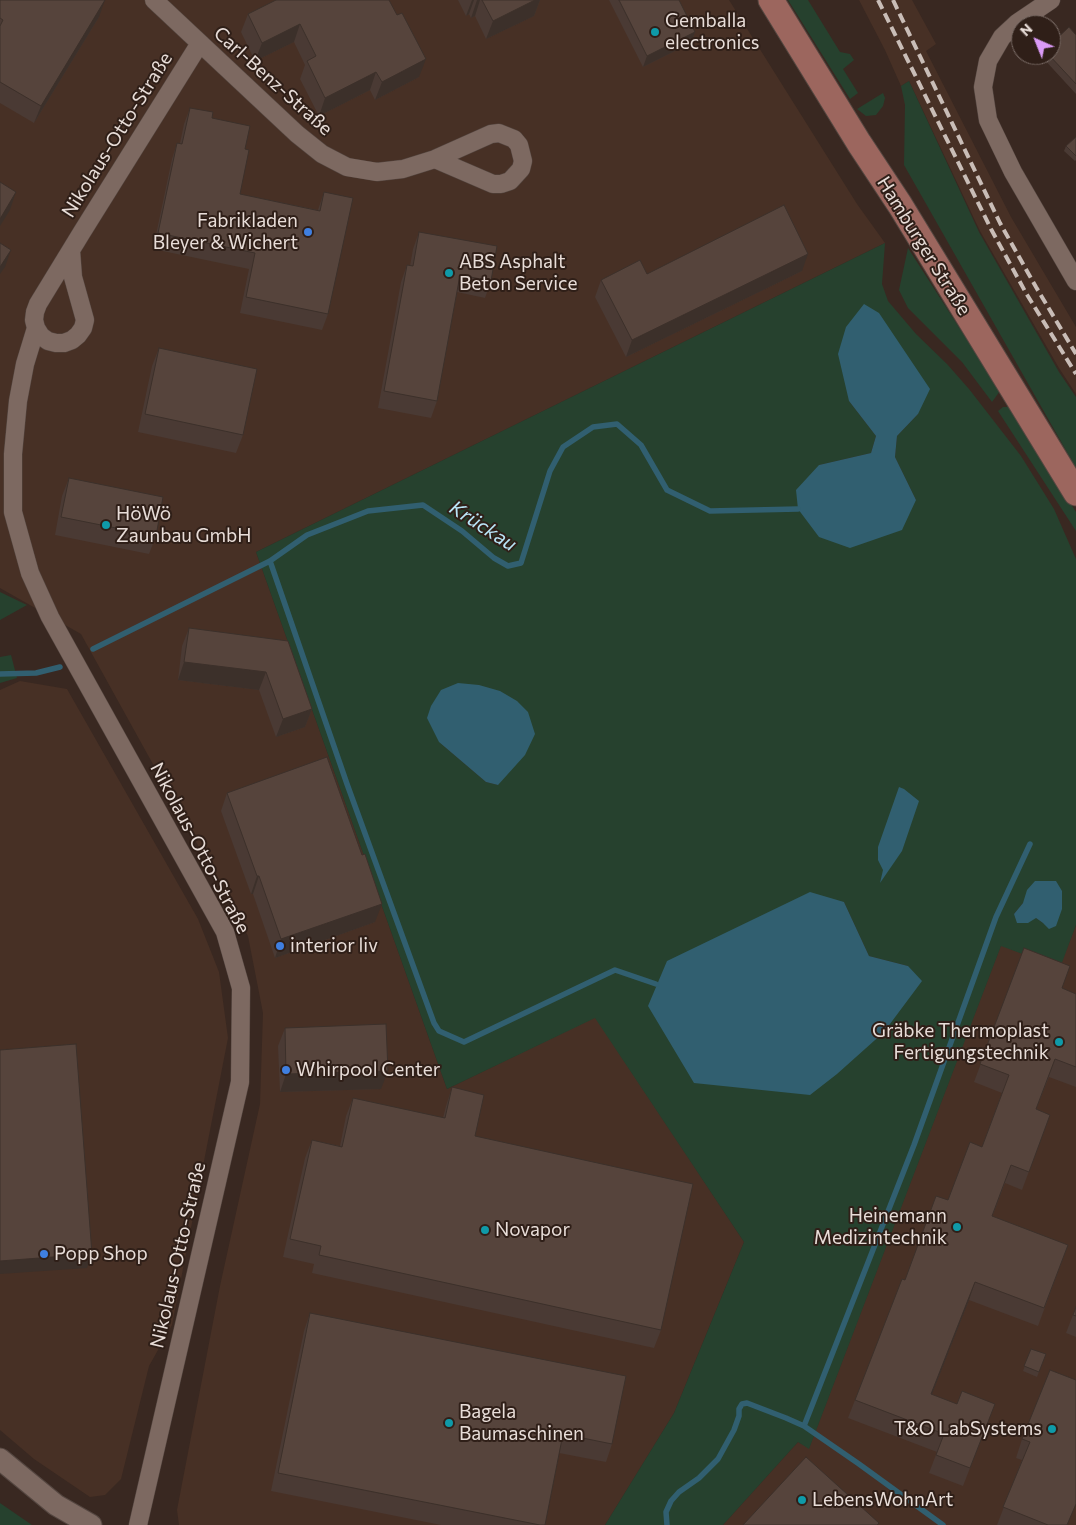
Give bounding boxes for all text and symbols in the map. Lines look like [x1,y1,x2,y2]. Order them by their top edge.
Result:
place label: Gemballa electronics [665,10,759,54]
north arrow [1011,15,1061,65]
text: N [1016,20,1036,39]
street label: Carl-Benz-Straße [209,22,337,140]
marker: Gemballa electronics [649,26,661,38]
street label: Nikolaus-Otto-Straße [57,48,177,222]
street label: Hamburger Straße [872,172,976,320]
place label: Fabrikladen Bleyer & Wichert [153,210,298,254]
marker: Fabrikladen Bleyer & Wichert [302,226,314,238]
place label: ABS Asphalt Beton Service [459,251,577,295]
marker: ABS Asphalt Beton Service [443,267,455,279]
water label: Krückau [445,496,521,556]
place label: HöWö Zaunbau GmbH [116,503,252,547]
marker: HöWö Zaunbau GmbH [100,519,112,531]
street label: Nikolaus-Otto-Straße [145,759,255,937]
place label: interior liv [290,935,378,957]
marker: interior liv [274,940,286,952]
place label: Gräbke Thermoplast Fertigungstechnik [872,1020,1049,1064]
marker: Gräbke Thermoplast Fertigungstechnik [1053,1036,1065,1048]
place label: Whirpool Center [296,1059,440,1081]
marker: Whirpool Center [280,1064,292,1076]
street label: Nikolaus-Otto-Straße [145,1160,211,1350]
place label: Heinemann Medizintechnik [814,1205,947,1249]
place label: Novapor [495,1219,570,1241]
marker: Heinemann Medizintechnik [951,1221,963,1233]
marker: Novapor [479,1224,491,1236]
place label: Popp Shop [54,1243,148,1265]
marker: Popp Shop [38,1248,50,1260]
place label: Bagela Baumaschinen [459,1401,584,1445]
marker: Bagela Baumaschinen [443,1417,455,1429]
place label: T&O LabSystems [894,1418,1042,1440]
marker: T&O LabSystems [1046,1423,1058,1435]
place label: LebensWohnArt [812,1489,953,1511]
marker: LebensWohnArt [796,1494,808,1506]

